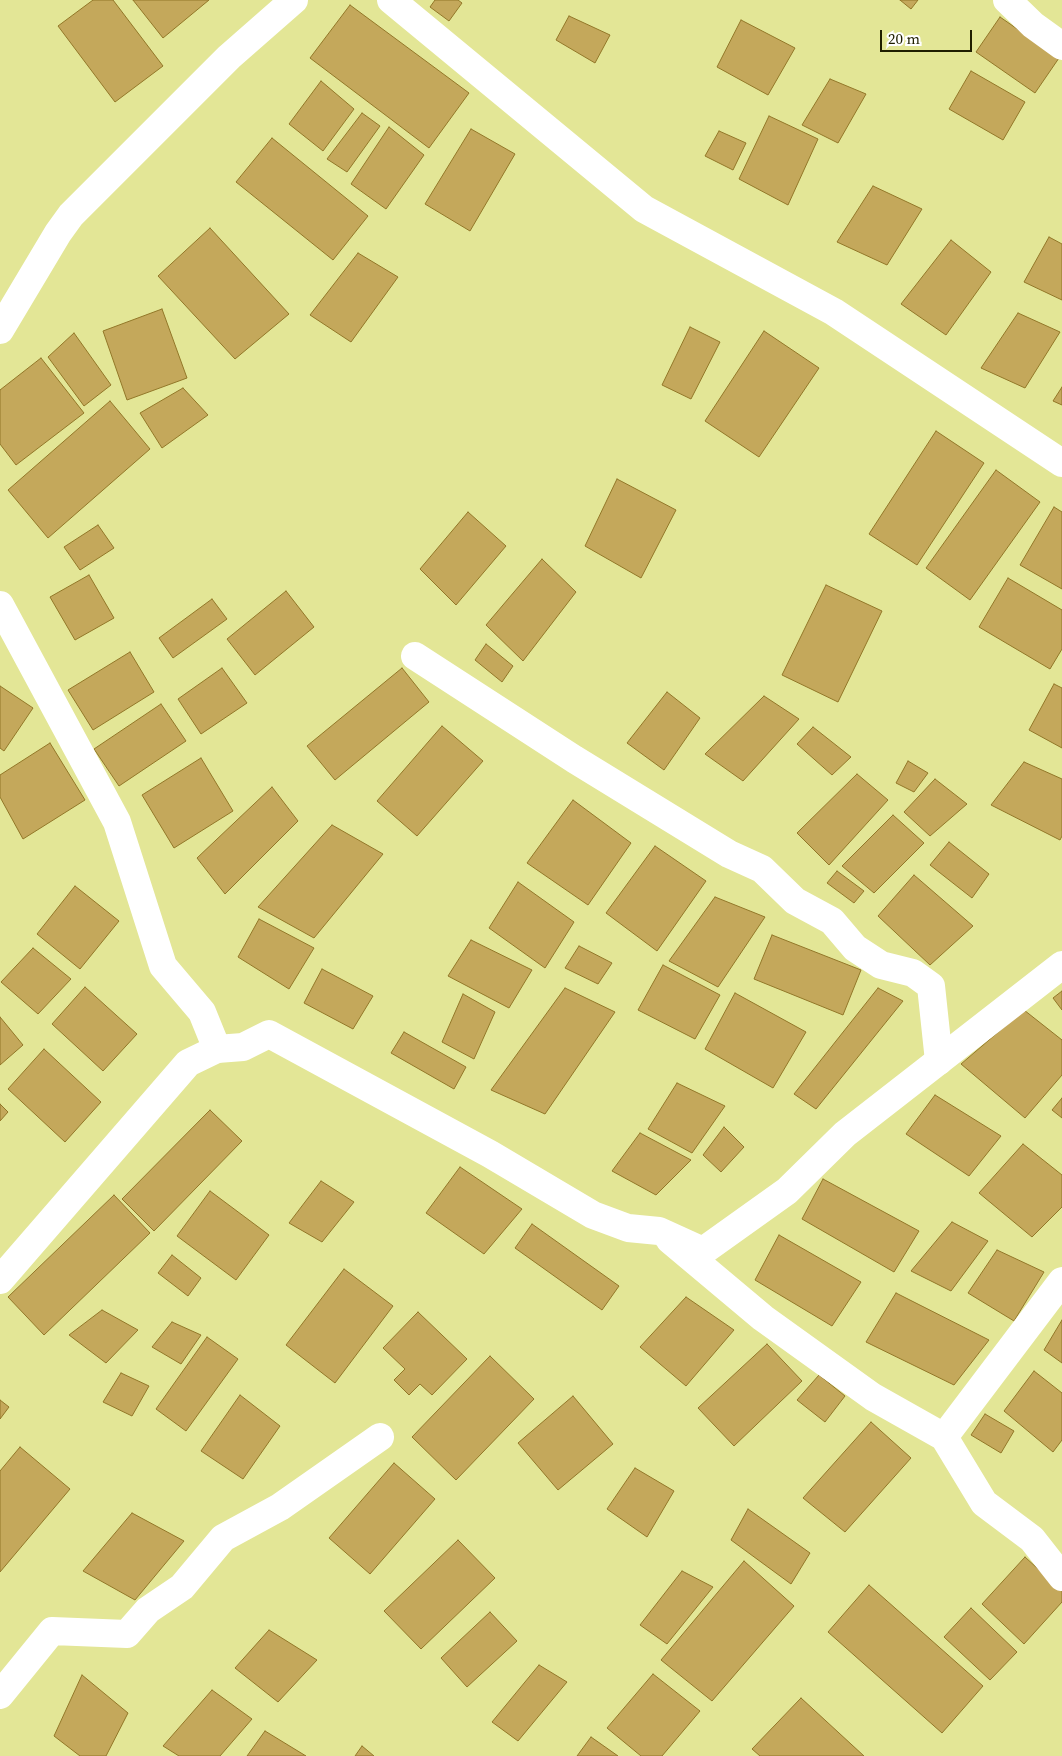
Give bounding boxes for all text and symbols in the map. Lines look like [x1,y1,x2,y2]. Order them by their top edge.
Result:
scale bar [882,20,974,52]
text: 20 m [888,28,920,49]

